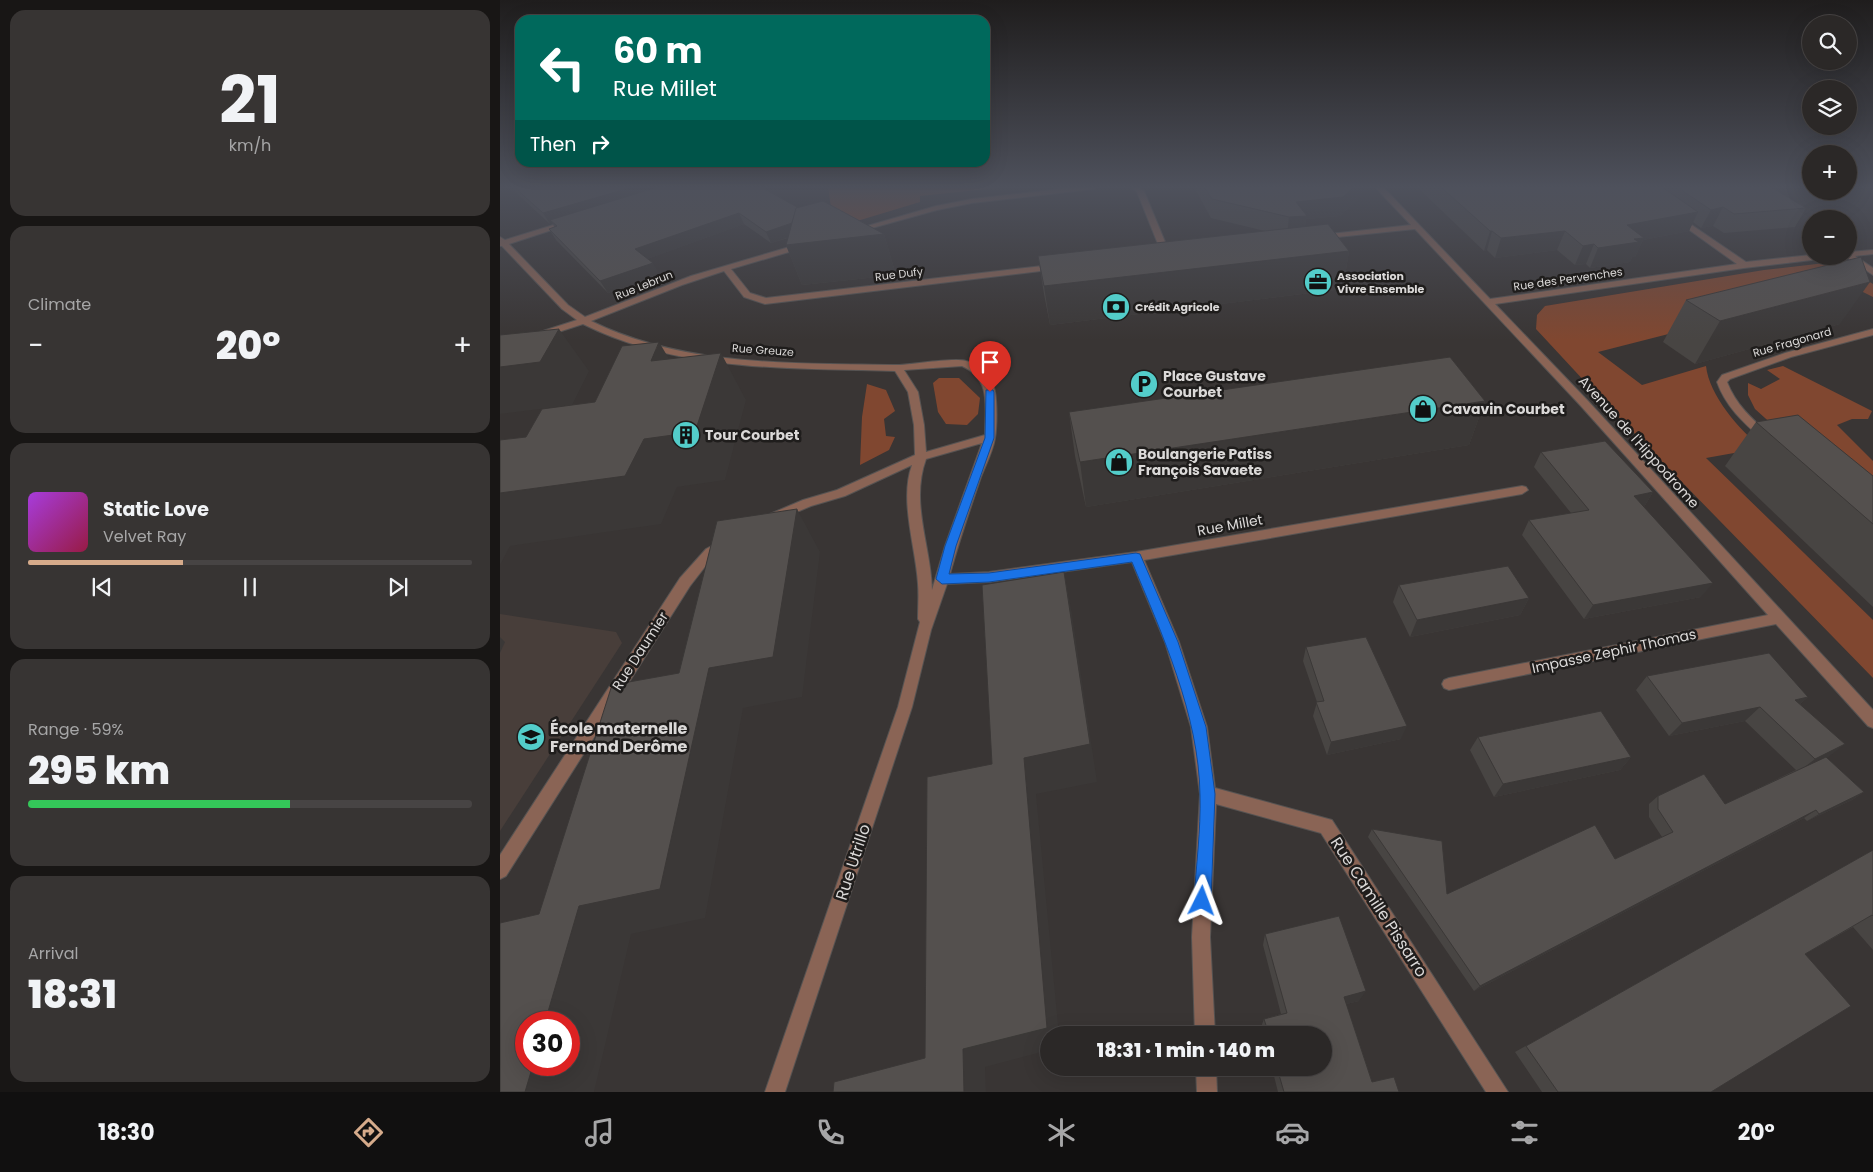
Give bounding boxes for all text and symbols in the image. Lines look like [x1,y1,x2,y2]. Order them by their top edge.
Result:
map controls [1802,15,1857,265]
button: search [1802,15,1857,70]
text: 60 m [613,26,703,75]
icon: left [530,35,595,100]
text: 21 [219,55,281,146]
text: Rue Millet [613,73,717,104]
button: layers [1802,80,1857,135]
icon: right [586,130,614,158]
text: Then [530,131,576,158]
text: km/h [229,134,271,157]
button: + [1802,145,1857,200]
button: − [1802,210,1857,265]
street label: Rue Dufy [874,263,925,285]
street label: Rue des Pervenches [1512,263,1624,295]
street label: Rue Lebrun [613,266,675,304]
office icon: Association Vivre Ensemble [1303,267,1333,297]
place label: Association Vivre Ensemble [1337,268,1425,297]
bank icon: Crédit Agricole [1101,292,1131,322]
text: Climate [28,293,91,316]
place label: Crédit Agricole [1135,299,1220,315]
text: 20° [216,319,281,372]
street label: Rue Fragonard [1751,323,1833,361]
text: − [28,326,43,365]
text: + [453,326,472,365]
street label: Rue Greuze [732,340,795,360]
pin [969,341,1011,392]
icon: arrive [976,348,1004,376]
place label: Place Gustave Courbet [1163,366,1266,402]
parking icon: Place Gustave Courbet [1129,369,1159,399]
street label: Avenue de l'Hippodrome [1574,372,1704,513]
shop icon: Cavavin Courbet [1408,394,1438,424]
place label: Cavavin Courbet [1442,399,1565,419]
building icon: Tour Courbet [671,420,701,450]
place label: Tour Courbet [705,425,800,445]
place label: Boulangerie Patiss François Savaete [1138,444,1272,480]
shop icon: Boulangerie Patiss François Savaete [1104,447,1134,477]
text: Static Love [103,496,209,523]
street label: Rue Millet [1196,509,1264,541]
text: Velvet Ray [103,525,186,548]
icon: previous [88,573,116,601]
icon: pause [236,573,264,601]
icon: next [384,573,412,601]
street label: Rue Daumier [607,608,673,694]
street label: Impasse Zephir Thomas [1530,624,1698,678]
place label: École maternelle Fernand Derôme [550,717,688,758]
text: Range · 59% [28,718,124,741]
school or university icon: École maternelle Fernand Derôme [516,722,546,752]
text: 295 km [28,744,170,797]
street label: Rue Utrillo [830,821,876,903]
street label: Rue Camille Pissarro [1325,833,1433,981]
position arrow [1175,874,1227,926]
text: Arrival [28,942,78,965]
text: 18:31 [28,968,117,1021]
speed limit sign: 30 [515,1011,580,1076]
text: 18:31 · 1 min · 140 m [1097,1037,1275,1064]
icon: directions [351,1115,386,1150]
icon: music [582,1115,617,1150]
icon: phone [813,1115,848,1150]
icon: climate [1044,1115,1079,1150]
icon: car [1275,1115,1310,1150]
icon: filters [1507,1115,1542,1150]
text: 18:30 [98,1117,155,1148]
text: 20° [1738,1117,1775,1148]

